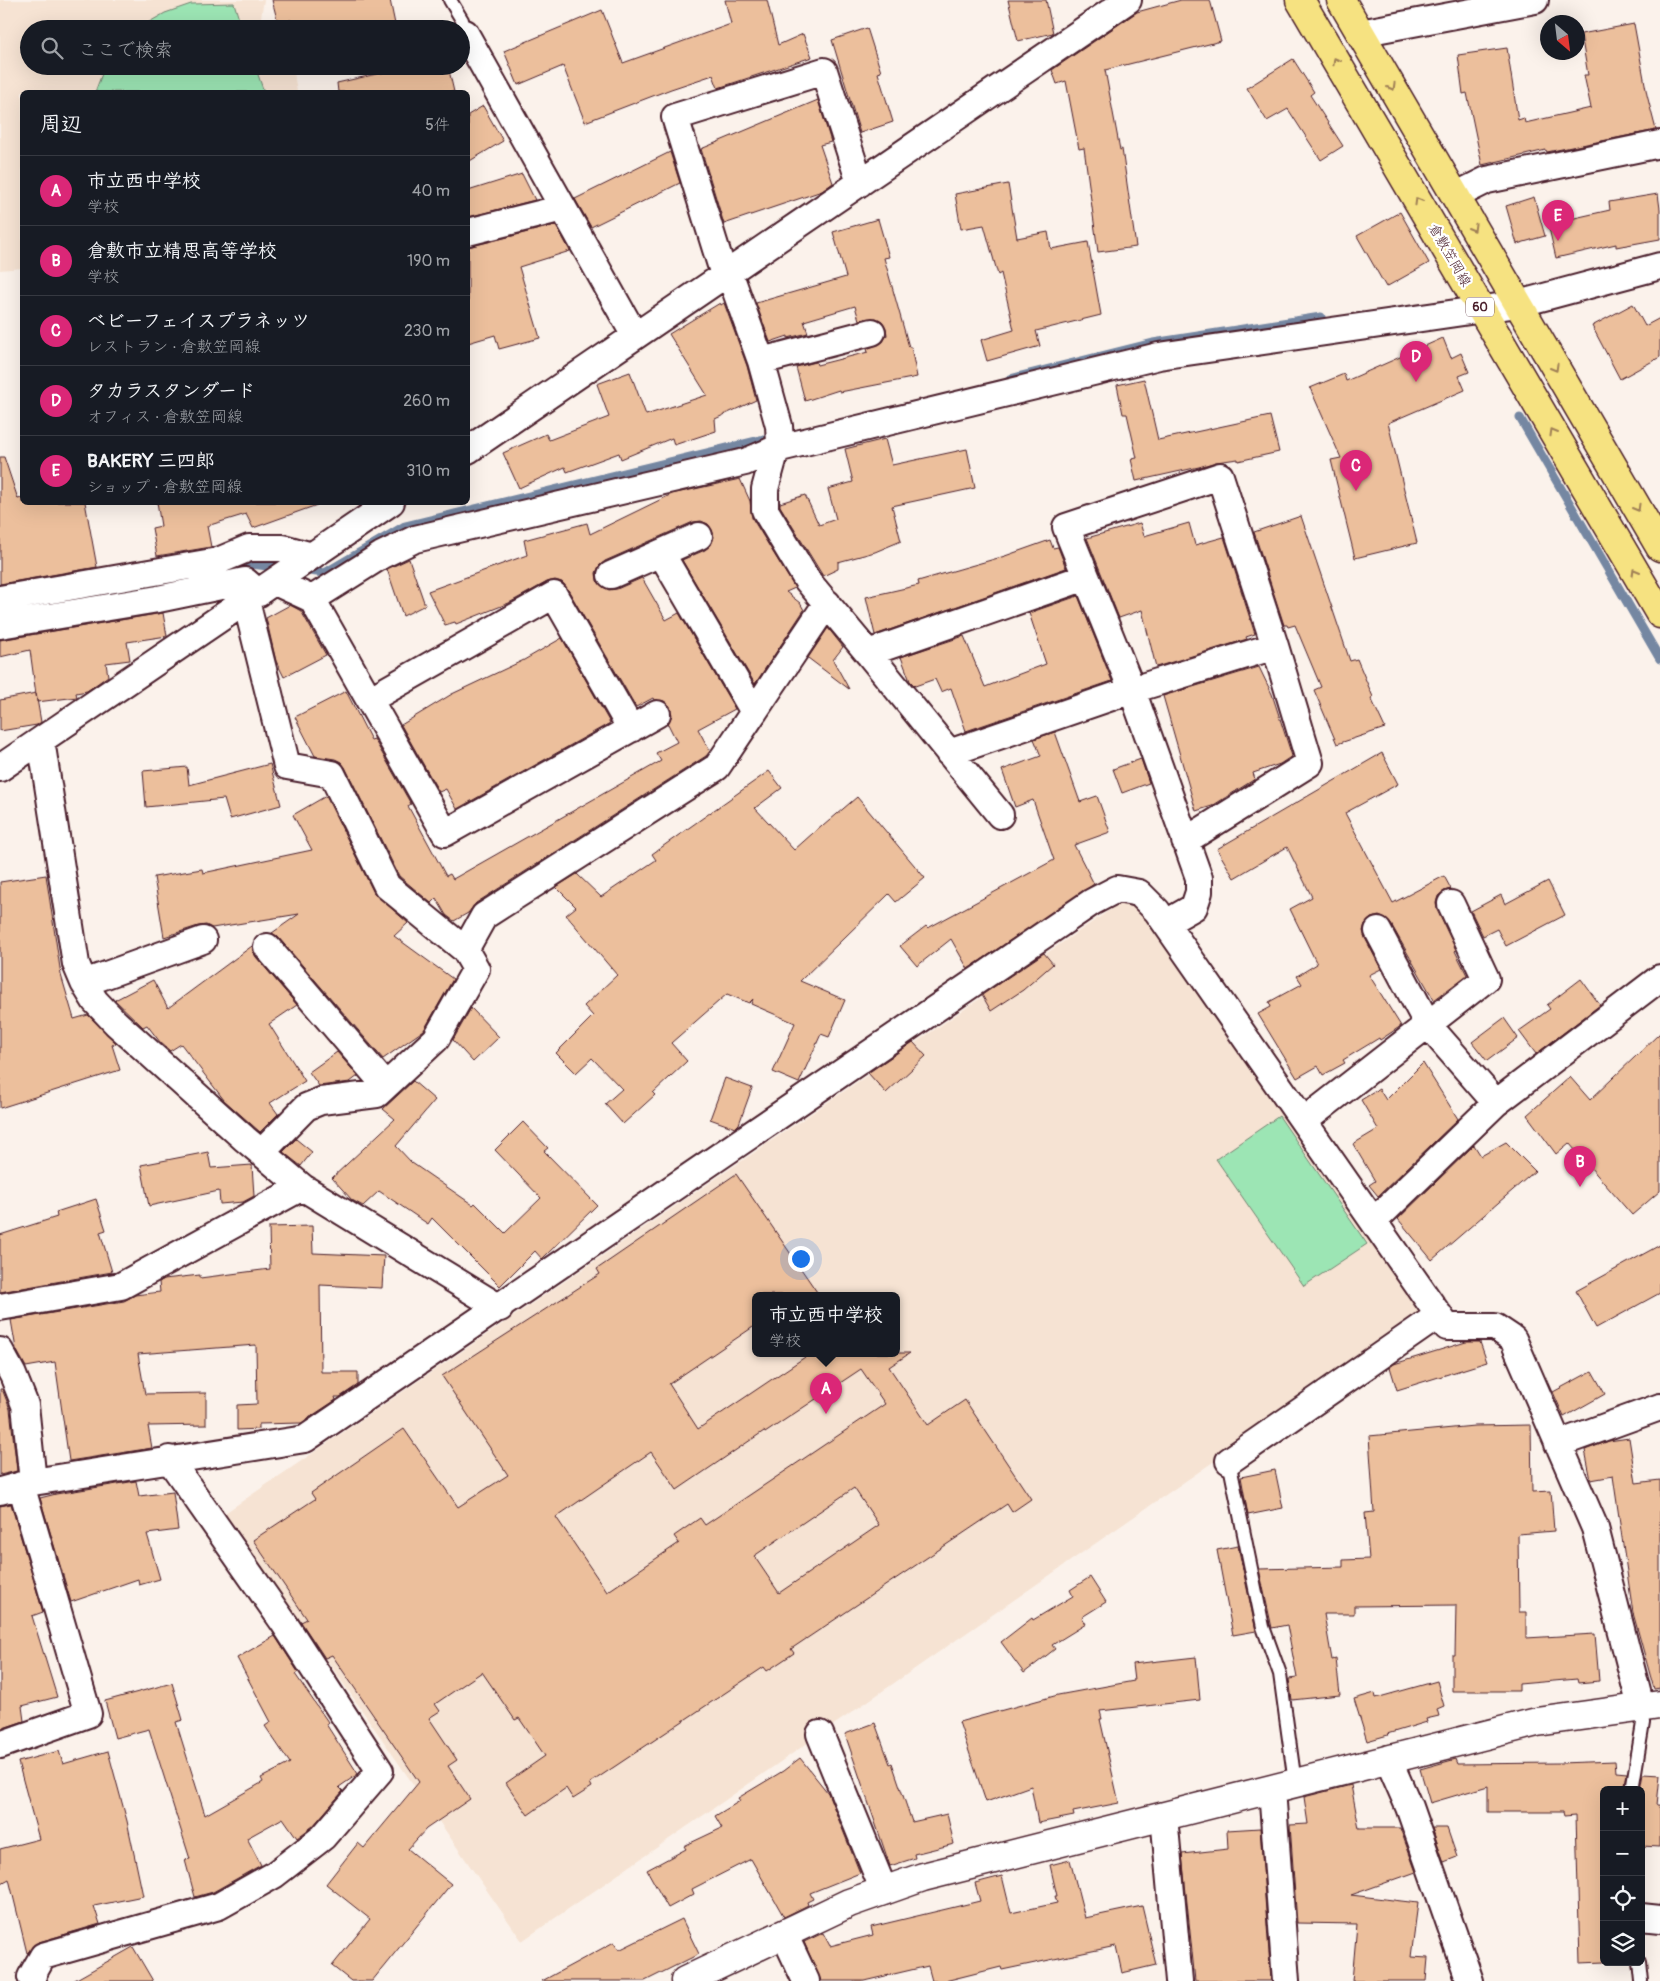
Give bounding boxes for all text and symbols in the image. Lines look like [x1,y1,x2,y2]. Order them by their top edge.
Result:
north arrow [1540,15,1585,60]
search box [20,20,470,75]
icon: search [38,34,66,62]
text: ここで検索 [78,38,173,62]
one-way arrow [1332,58,1342,67]
one-way arrow [1385,82,1395,91]
text: 周辺 [40,111,82,138]
text: 5件 [425,115,450,135]
text: 市立西中学校 [87,169,201,193]
text: A [51,181,61,201]
text: 40 m [412,181,450,201]
text: 学校 [87,197,119,217]
one-way arrow [1414,198,1424,207]
pin: E [1542,200,1574,241]
street label: 倉敷笠岡線 [1425,220,1475,290]
one-way arrow [1467,222,1477,231]
text: 倉敷市立精思高等学校 [87,239,277,263]
text: B [51,251,61,271]
text: 190 m [407,251,450,271]
text: 学校 [87,267,119,287]
road number: 60 [1466,298,1494,316]
text: ベビーフェイスプラネッツ [87,309,310,333]
text: C [51,321,61,341]
text: 230 m [404,321,450,341]
text: レストラン · 倉敷笠岡線 [87,337,260,357]
pin: D [1400,341,1432,382]
one-way arrow [1549,363,1559,372]
text: タカラスタンダード [87,379,256,403]
text: D [51,391,61,411]
text: 260 m [403,391,450,411]
text: オフィス · 倉敷笠岡線 [87,407,243,427]
one-way arrow [1550,428,1560,437]
text: BAKERY 三四郎 [87,449,215,473]
pin: C [1340,450,1372,491]
text: E [52,461,60,481]
text: 310 m [406,461,450,481]
text: ショップ · 倉敷笠岡線 [87,477,242,497]
one-way arrow [1631,503,1641,512]
one-way arrow [1632,569,1642,578]
pin: B [1564,1146,1596,1187]
your location [788,1246,814,1272]
popup [752,1292,900,1357]
text: 市立西中学校 [769,1303,883,1327]
text: 学校 [769,1331,801,1351]
pin: A [810,1373,842,1414]
map controls [1600,1786,1645,1966]
button: + [1600,1786,1645,1831]
button: − [1600,1831,1645,1876]
button: locate [1600,1876,1645,1921]
button: layers [1600,1921,1645,1966]

